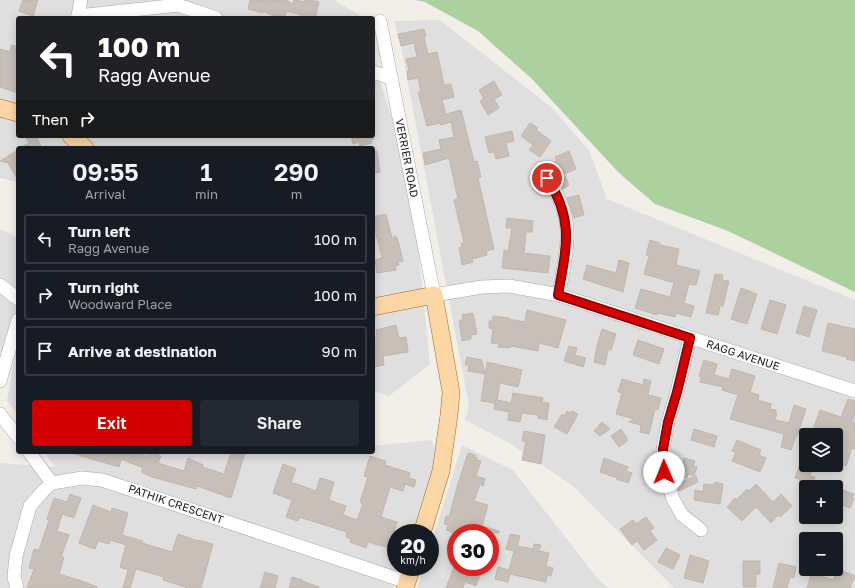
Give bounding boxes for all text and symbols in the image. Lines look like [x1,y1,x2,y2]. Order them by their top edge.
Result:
text: 100 m [98,30,180,63]
icon: left [32,32,84,84]
text: Ragg Avenue [98,64,210,86]
icon: right [76,108,98,130]
text: Then [32,110,68,128]
street label: VERRIER ROAD [393,117,422,199]
text: 09:55 [72,157,139,186]
text: 1 [200,157,212,186]
text: 290 [274,157,319,186]
pin [530,161,564,195]
icon: arrive [536,167,558,189]
text: Arrival [85,186,126,202]
text: min [195,186,218,202]
text: m [291,186,302,202]
text: Turn left [68,222,130,240]
icon: left [34,228,56,250]
text: 100 m [314,230,357,248]
text: Ragg Avenue [68,240,149,256]
text: Turn right [68,278,139,296]
icon: right [34,284,56,306]
text: 100 m [314,286,357,304]
text: Woodward Place [68,296,172,312]
street label: RAGG AVENUE [705,337,782,373]
icon: arrive [34,340,56,362]
text: Arrive at destination [68,342,217,360]
text: 90 m [322,342,357,360]
button: Exit [32,400,192,446]
button: Share [200,400,359,446]
map controls [799,428,843,576]
button: layers [799,428,843,472]
position arrow [643,451,685,493]
button: + [799,480,843,524]
street label: PATHIK CRESCENT [127,481,226,526]
speed limit sign: 30 [447,524,499,576]
button: − [799,532,843,576]
text: 20 [400,533,426,557]
text: km/h [400,554,426,566]

